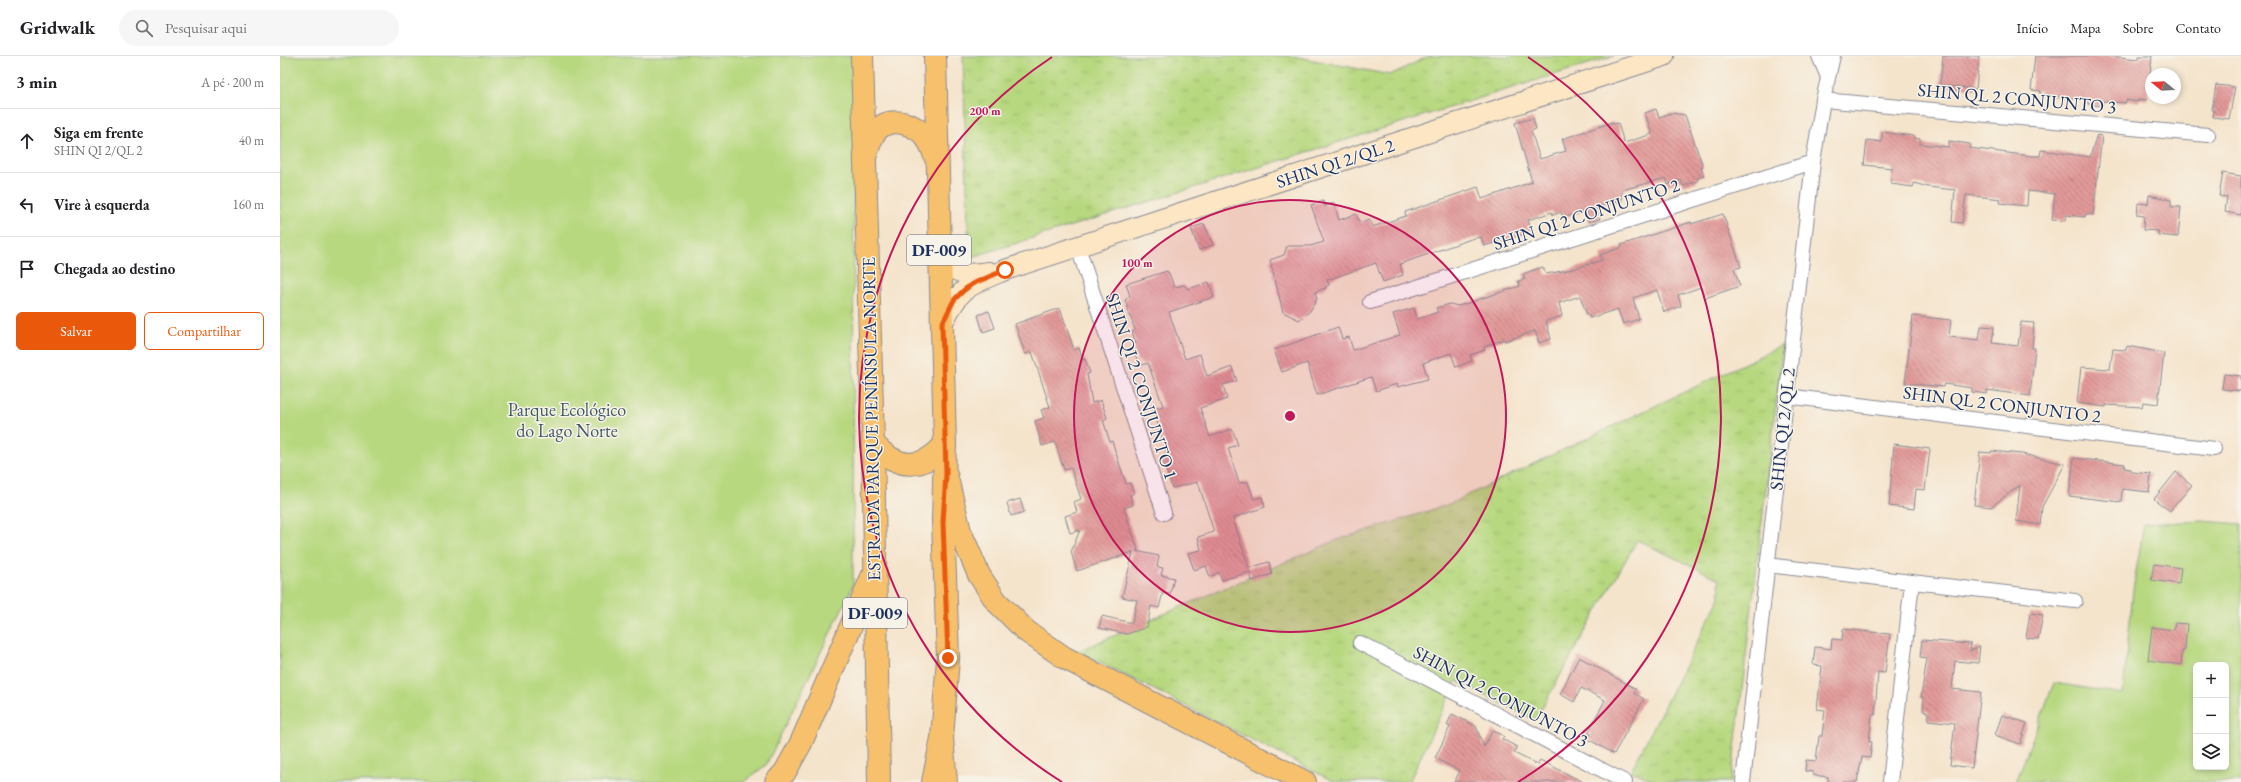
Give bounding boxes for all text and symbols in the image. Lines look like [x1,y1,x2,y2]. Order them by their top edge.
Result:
search box [119,10,399,46]
text: Gridwalk [20,15,95,40]
icon: search [133,17,155,39]
text: Pesquisar aqui [165,18,247,37]
text: Início [2016,19,2048,37]
text: Mapa [2070,19,2101,37]
text: Sobre [2123,19,2153,37]
text: Contato [2175,19,2221,37]
north arrow [2145,68,2181,104]
text: 3 min [16,71,57,93]
text: A pé · 200 m [201,74,264,91]
street label: SHIN QL 2 CONJUNTO 3 [1917,78,2117,118]
text: 200 m [969,103,1001,119]
text: Siga em frente [54,123,143,142]
icon: ahead [16,130,38,152]
text: 40 m [239,132,264,149]
street label: SHIN QI 2/QL 2 [1273,133,1397,193]
text: SHIN QI 2/QL 2 [54,142,143,159]
street label: SHIN QI 2 CONJUNTO 2 [1490,173,1682,255]
icon: left [16,194,38,216]
text: Vire à esquerda [54,195,150,214]
text: 160 m [233,196,264,213]
road number: DF-009 [907,235,971,265]
text: 100 m [1121,255,1153,271]
street label: ESTRADA PARQUE PENÍNSULA NORTE [857,257,885,581]
icon: arrive [16,258,38,280]
text: Chegada ao destino [54,259,175,278]
route start [996,261,1014,279]
street label: SHIN QI 2 CONJUNTO 1 [1101,290,1183,482]
button: Salvar [16,312,136,350]
button: Compartilhar [144,312,264,350]
street label: SHIN QI 2/QL 2 [1764,366,1800,491]
street label: SHIN QL 2 CONJUNTO 2 [1902,380,2103,428]
park label: Parque Ecológico do Lago Norte [508,398,626,442]
centre of rings [1283,409,1297,423]
road number: DF-009 [843,598,907,628]
street label: SHIN QI 2 CONJUNTO 3 [1410,640,1592,752]
route end [939,649,957,667]
map controls [2193,662,2229,770]
button: + [2193,662,2229,698]
button: − [2193,698,2229,734]
button: layers [2193,734,2229,770]

